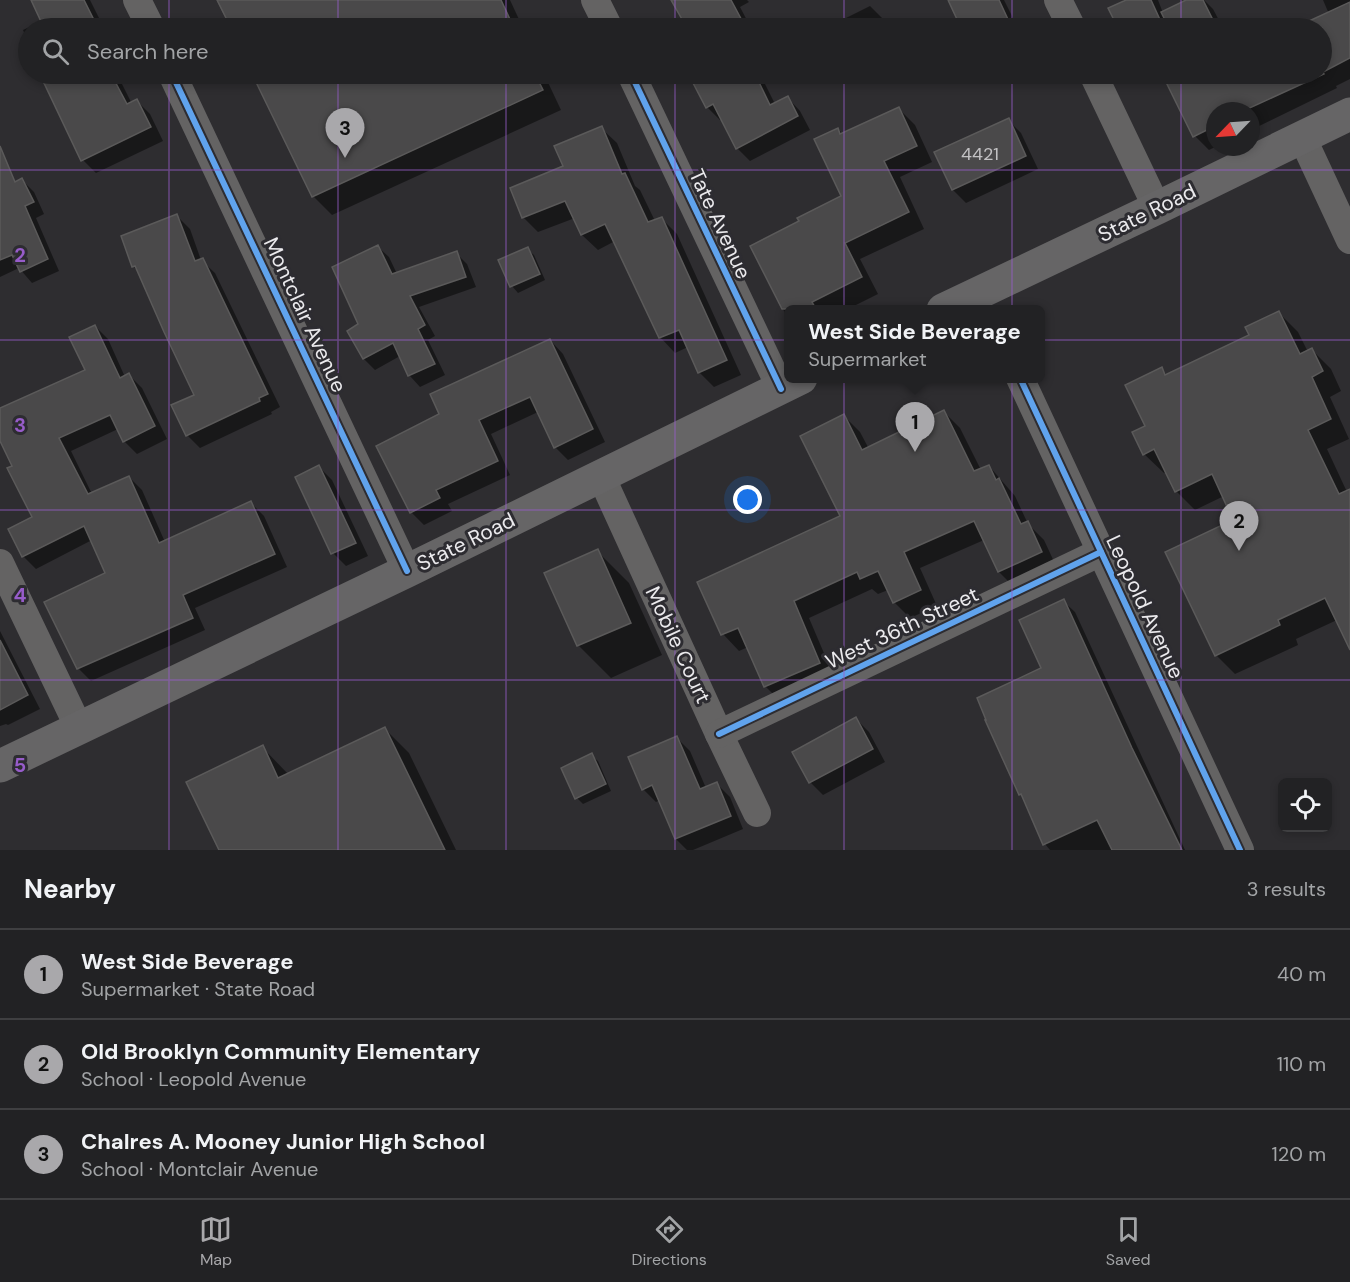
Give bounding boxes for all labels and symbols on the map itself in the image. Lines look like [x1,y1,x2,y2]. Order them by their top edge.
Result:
north arrow [1206,102,1260,156]
pin: 3 [326,108,364,158]
house number: 4421 [961,142,999,166]
street label: Tate Avenue [682,165,758,284]
street label: State Road [1093,177,1201,249]
street label: Montclair Avenue [257,233,353,397]
text: 2 [14,242,26,268]
pin: 1 [896,402,934,452]
text: 3 [14,412,26,438]
your location [733,485,762,514]
pin: 2 [1220,502,1258,551]
street label: State Road [412,506,520,578]
street label: Leopold Avenue [1099,531,1191,683]
street label: West 36th Street [821,580,983,676]
text: 4 [14,582,27,608]
street label: Mobile Court [639,582,717,708]
text: 5 [14,752,26,778]

